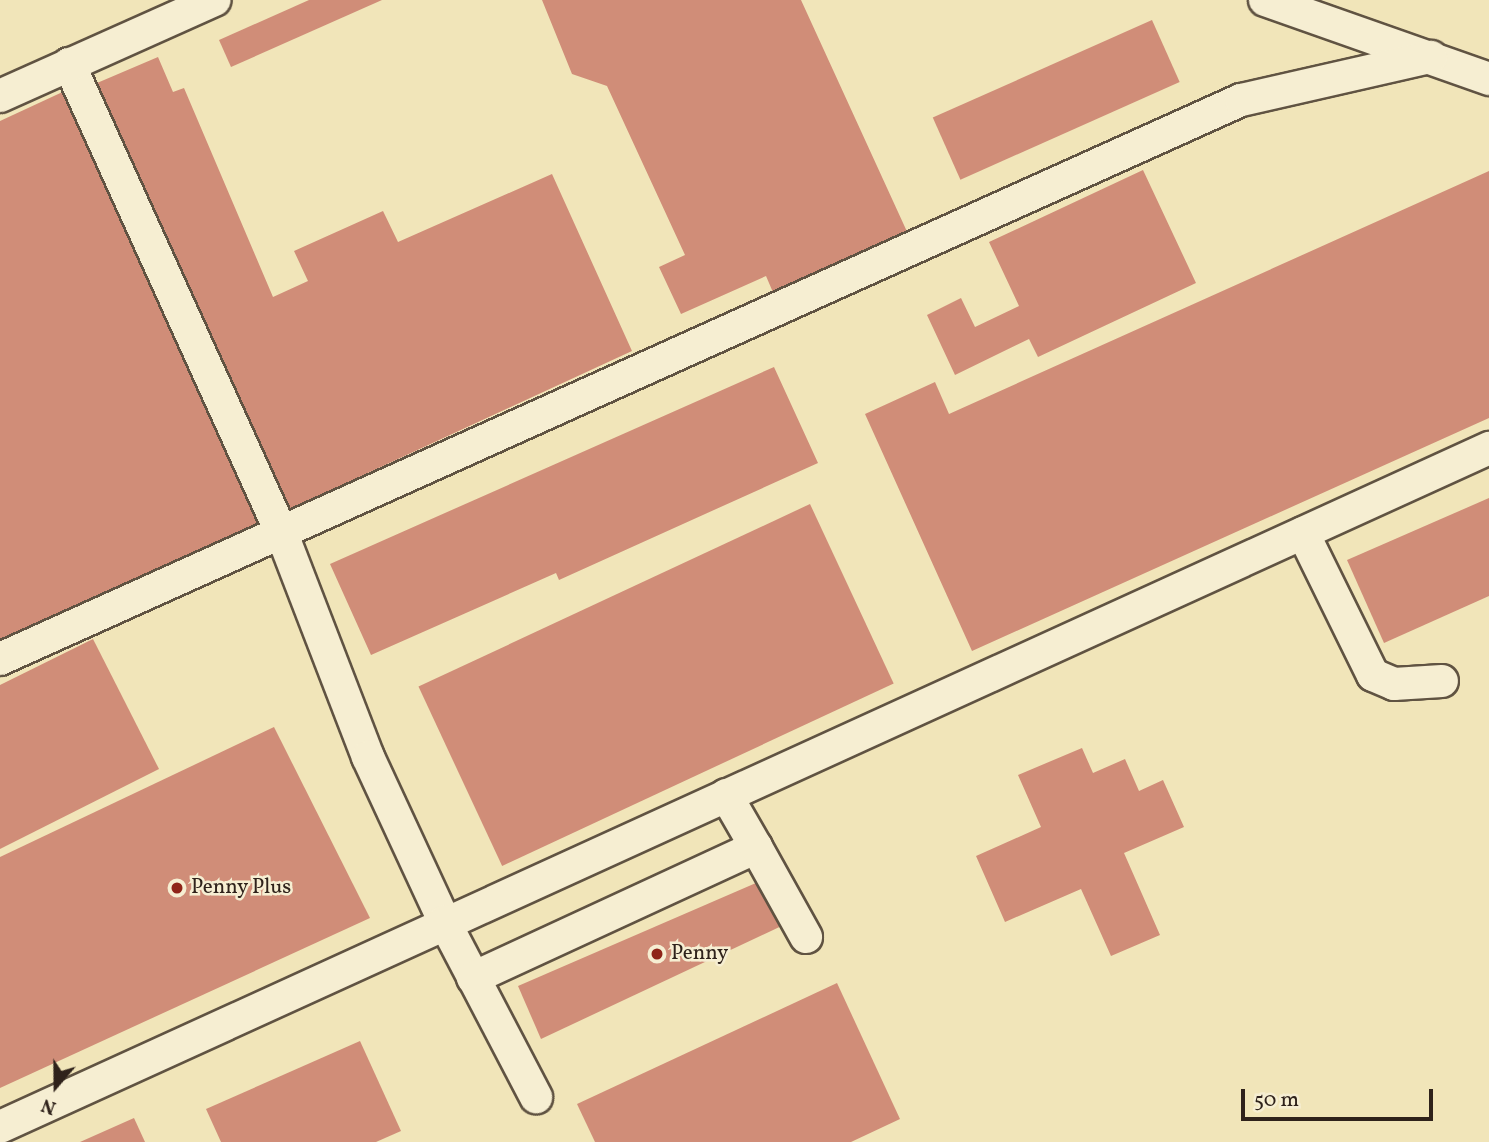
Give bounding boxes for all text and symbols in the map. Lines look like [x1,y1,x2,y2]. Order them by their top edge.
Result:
place label: Penny Plus [191,875,292,901]
marker: Penny Plus [169,880,185,896]
place label: Penny [671,941,728,967]
marker: Penny [649,946,665,962]
north arrow [21,1051,91,1121]
scale bar [1244,1076,1436,1120]
text: 50 m [1254,1086,1299,1115]
text: N [38,1091,60,1120]

